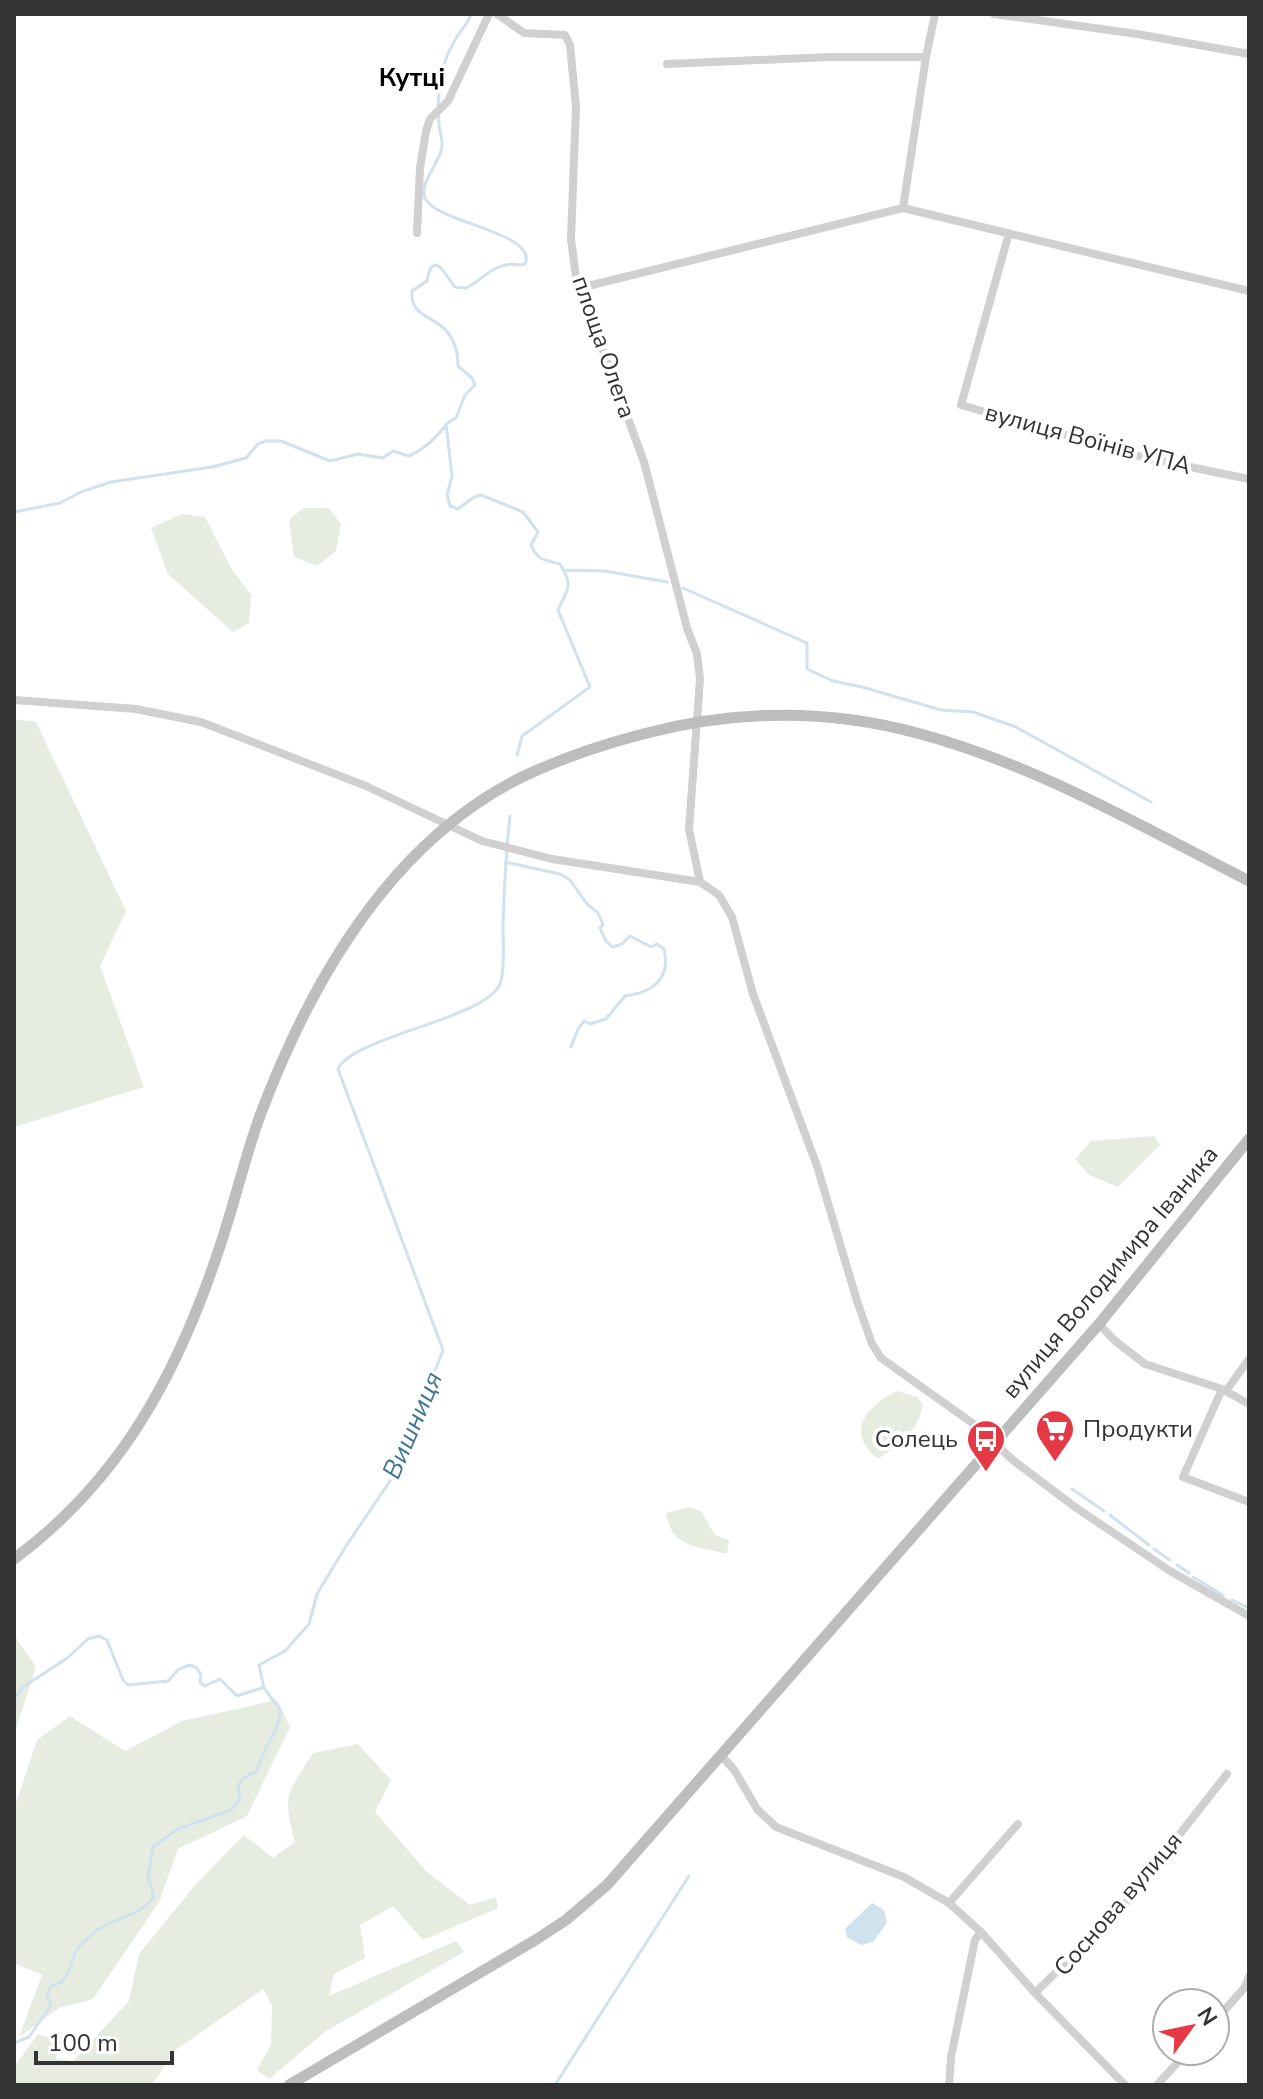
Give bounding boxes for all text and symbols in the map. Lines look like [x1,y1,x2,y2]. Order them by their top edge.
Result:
district label: Кутці [379,60,445,95]
street label: площа Олега [565,272,643,422]
street label: вулиця Воїнів УПА [981,396,1195,482]
street label: вулиця Володимира Іваника [995,1139,1225,1405]
water label: Вишниця [374,1366,451,1484]
supermarket icon: Продукти [1034,1408,1076,1463]
place label: Продукти [1083,1413,1193,1445]
bus stop icon: Солець [965,1418,1007,1473]
place label: Солець [875,1423,958,1455]
street label: Соснова вулиця [1047,1825,1189,1983]
north arrow [1151,1987,1231,2067]
text: N [1190,2002,1224,2032]
scale bar [36,2015,172,2065]
text: 100 m [48,2027,118,2059]

